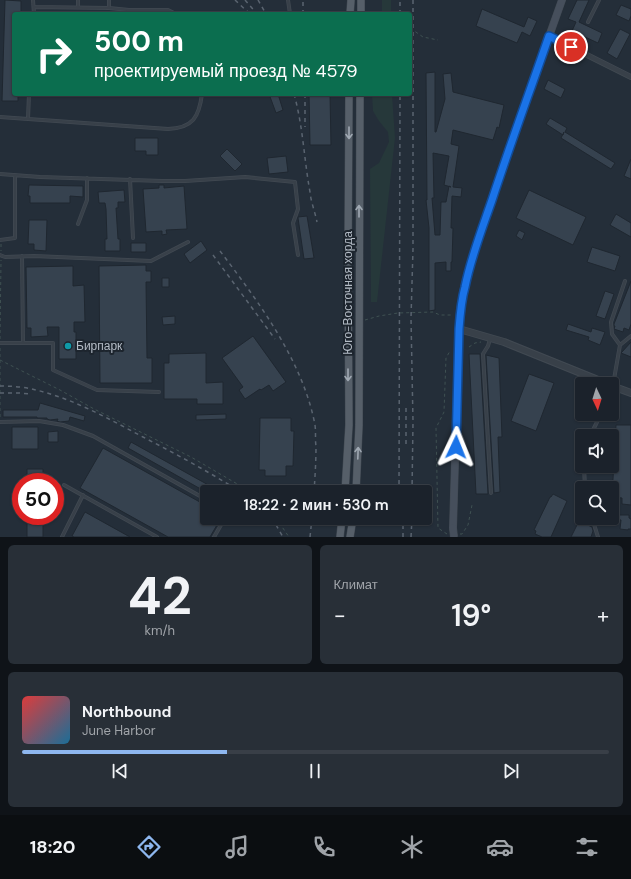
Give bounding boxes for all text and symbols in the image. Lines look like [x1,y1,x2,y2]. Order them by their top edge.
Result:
text: 500 m [94,23,184,60]
icon: right [28,28,80,80]
pin [554,30,588,64]
icon: arrive [560,36,582,58]
text: проектируемый проезд № 4579 [94,59,358,83]
one-way arrow [345,126,353,139]
one-way arrow [355,205,363,218]
street label: Юго-Восточная хорда [340,231,356,355]
place label: Бирпарк [76,338,123,354]
marker: Бирпарк [63,341,73,351]
one-way arrow [344,368,352,381]
north arrow [575,377,619,421]
map controls [575,377,619,525]
position arrow [435,426,477,468]
button: sound [575,429,619,473]
one-way arrow [354,447,362,460]
speed limit sign: 50 [12,473,64,525]
button: search [575,481,619,525]
text: 18:22 · 2 мин · 530 m [243,495,389,515]
text: 42 [128,562,192,630]
text: Климат [334,576,378,593]
text: 19° [451,596,491,635]
text: − [334,601,346,630]
text: + [597,601,609,630]
text: km/h [144,622,175,639]
text: Northbound [82,702,171,722]
text: June Harbor [82,722,156,739]
icon: previous [109,760,131,782]
icon: pause [304,760,326,782]
icon: next [500,760,522,782]
icon: directions [135,833,163,861]
icon: music [223,833,251,861]
icon: phone [310,833,338,861]
icon: climate [398,833,426,861]
icon: car [486,833,514,861]
icon: filters [573,833,601,861]
text: 18:20 [30,835,75,859]

